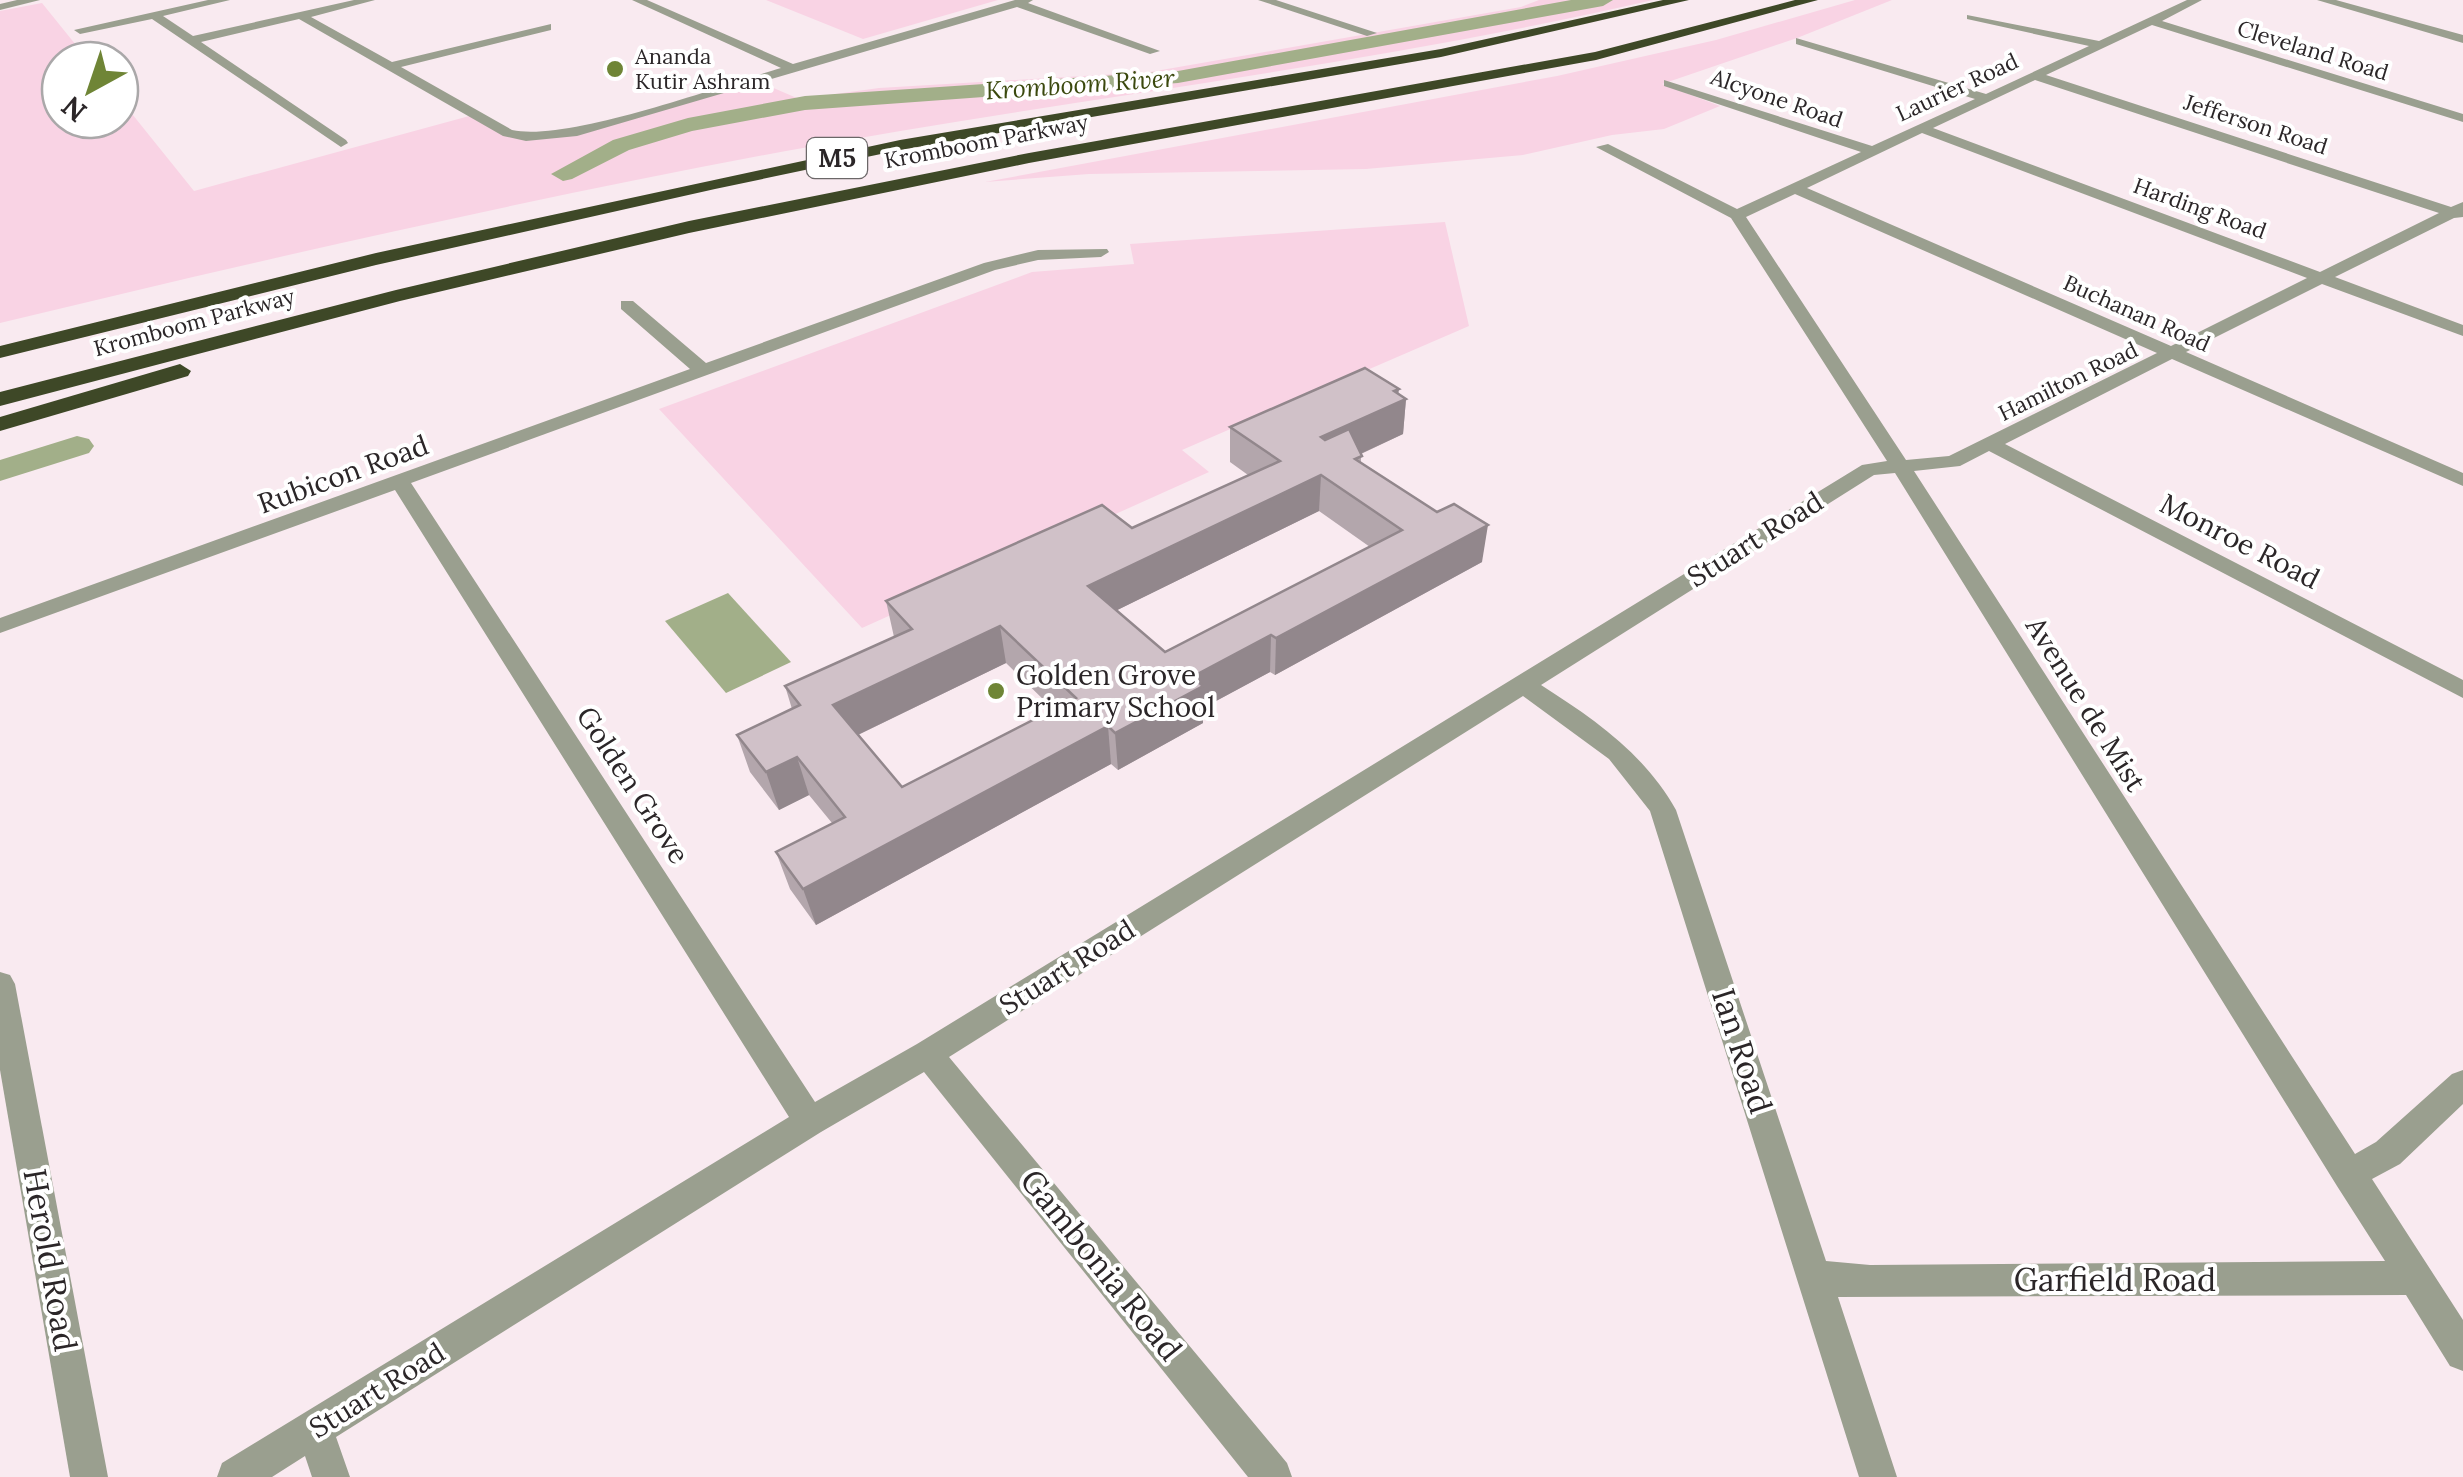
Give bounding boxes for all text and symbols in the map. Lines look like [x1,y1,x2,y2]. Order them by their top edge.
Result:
street label: Cleveland Road [2234,14,2392,86]
north arrow [40,40,140,140]
place label: Ananda Kutir Ashram [634,42,770,95]
street label: Laurier Road [1891,47,2023,127]
marker: Ananda Kutir Ashram [604,58,626,80]
water label: Kromboom River [984,61,1176,107]
street label: Alcyone Road [1706,62,1847,134]
street label: Jefferson Road [2180,87,2331,160]
text: N [54,88,94,130]
street label: Kromboom Parkway [882,107,1091,174]
road number: M5 [807,138,867,178]
street label: Harding Road [2130,171,2270,245]
street label: Buchanan Road [2059,268,2215,358]
street label: Kromboom Parkway [90,282,298,362]
street label: Hamilton Road [1994,335,2142,427]
street label: Rubicon Road [253,426,433,522]
street label: Stuart Road [1680,483,1830,595]
street label: Monroe Road [2154,485,2326,597]
street label: Avenue de Mist [2017,609,2154,798]
place label: Golden Grove Primary School [1016,657,1215,725]
marker: Golden Grove Primary School [985,680,1007,702]
street label: Golden Grove [569,700,697,870]
street label: Stuart Road [992,911,1142,1023]
street label: Ian Road [1703,983,1782,1119]
street label: Gambonia Road [1012,1161,1191,1369]
street label: Herold Road [14,1166,87,1354]
street label: Garfield Road [2014,1259,2216,1300]
street label: Stuart Road [302,1334,452,1446]

